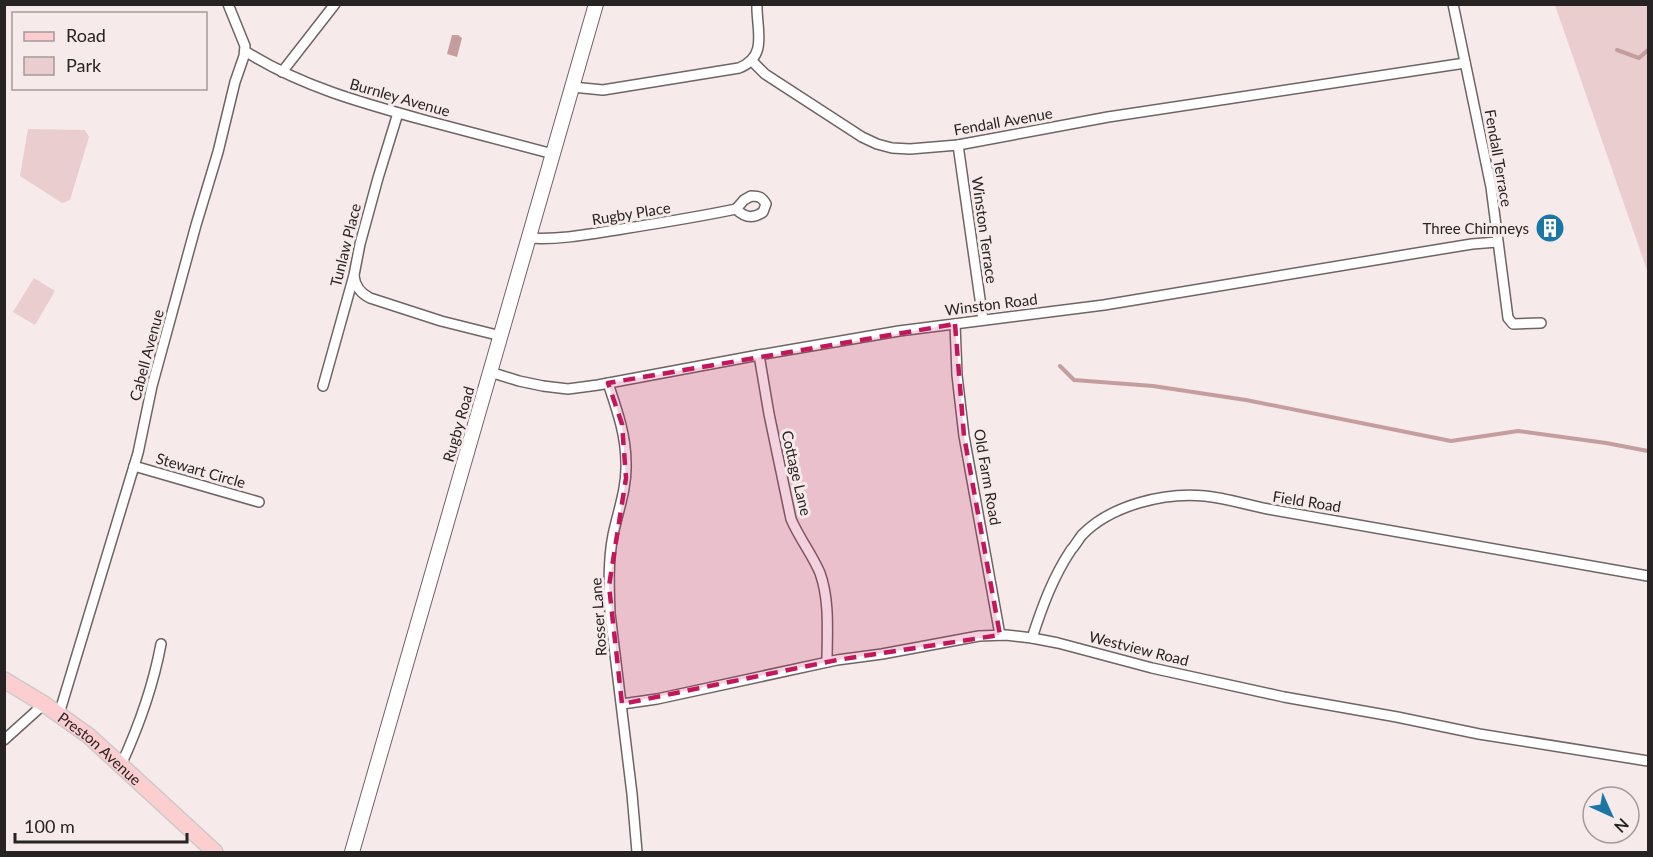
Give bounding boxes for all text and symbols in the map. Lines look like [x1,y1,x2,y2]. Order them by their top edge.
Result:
legend [12,12,207,90]
text: Road [66,24,106,46]
text: Park [66,54,102,76]
street label: Burnley Avenue [348,74,452,120]
street label: Fendall Avenue [952,103,1054,139]
street label: Fendall Terrace [1482,108,1516,208]
street label: Winston Terrace [969,175,1001,285]
street label: Rugby Place [590,198,672,228]
street label: Tunlaw Place [326,201,364,289]
building icon: Three Chimneys [1534,212,1566,244]
place label: Three Chimneys [1423,219,1529,237]
street label: Winston Road [944,289,1038,319]
street label: Cabell Avenue [125,307,167,403]
street label: Rugby Road [439,384,477,464]
street label: Old Farm Road [971,427,1005,527]
street label: Cottage Lane [778,429,816,517]
street label: Stewart Circle [154,449,248,491]
street label: Field Road [1272,487,1342,515]
street label: Rosser Lane [586,577,610,657]
street label: Westview Road [1087,627,1191,669]
street label: Preston Avenue [55,708,145,789]
north arrow [1581,785,1641,845]
scale bar [15,806,188,844]
text: 100 m [24,815,75,837]
text: N [1611,815,1633,837]

